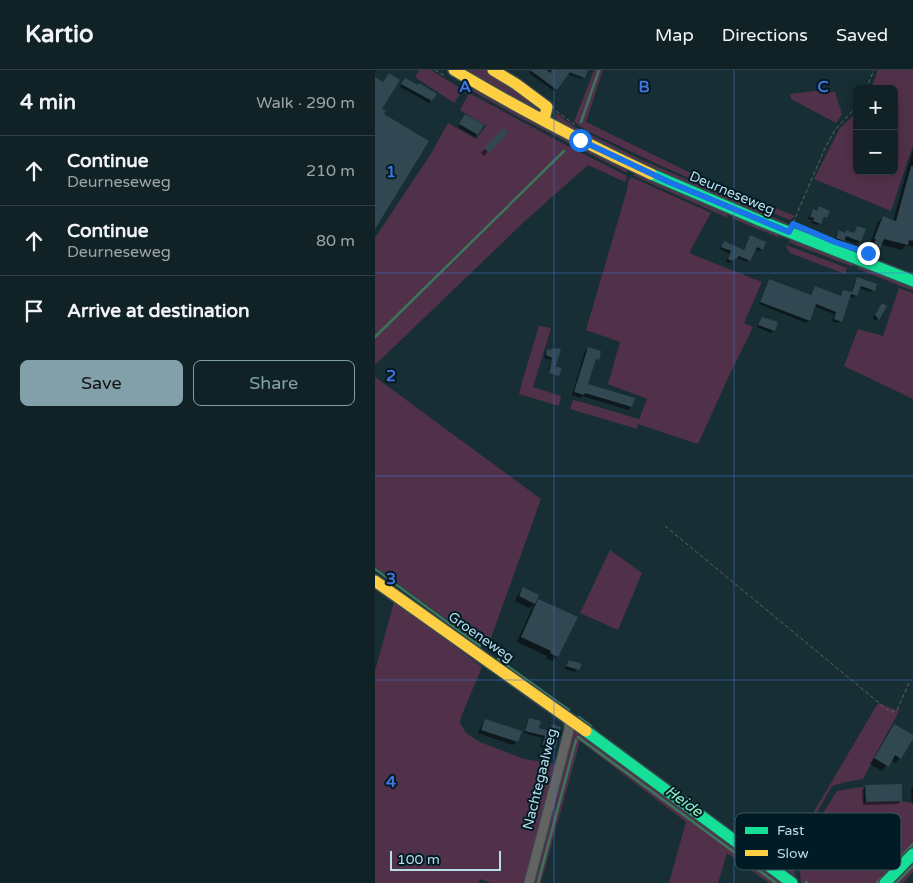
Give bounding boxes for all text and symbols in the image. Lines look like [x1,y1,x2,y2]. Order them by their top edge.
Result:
text: Kartio [25,20,94,49]
text: Map [655,24,694,46]
text: Directions [722,24,808,46]
text: Saved [836,24,888,46]
text: A [459,77,471,97]
text: B [638,77,650,97]
text: C [817,77,829,97]
map controls [853,85,898,175]
button: + [853,85,898,130]
text: 4 min [20,90,76,115]
text: Walk · 290 m [256,93,355,113]
route start [569,129,592,152]
button: − [853,130,898,175]
text: Continue [67,150,149,172]
icon: ahead [20,157,48,185]
text: 210 m [306,161,355,181]
text: 1 [386,162,396,182]
street label: Deurneseweg [687,167,777,219]
text: Deurneseweg [67,172,171,192]
text: Continue [67,220,149,242]
icon: ahead [20,227,48,255]
text: 80 m [316,231,355,251]
text: Deurneseweg [67,242,171,262]
route end [857,242,880,265]
icon: arrive [20,297,48,325]
text: Arrive at destination [67,300,250,322]
button: Save [20,360,183,406]
button: Share [193,360,355,406]
text: 2 [386,366,396,386]
text: 3 [386,569,396,589]
street label: Groeneweg [445,608,517,666]
street label: Nachtegaalweg [519,727,561,831]
text: 4 [386,772,396,792]
water label: Heide [662,782,707,821]
legend [735,813,901,870]
text: Fast [777,822,805,839]
text: Slow [777,845,809,862]
scale bar [390,848,501,871]
text: 100 m [397,851,440,868]

